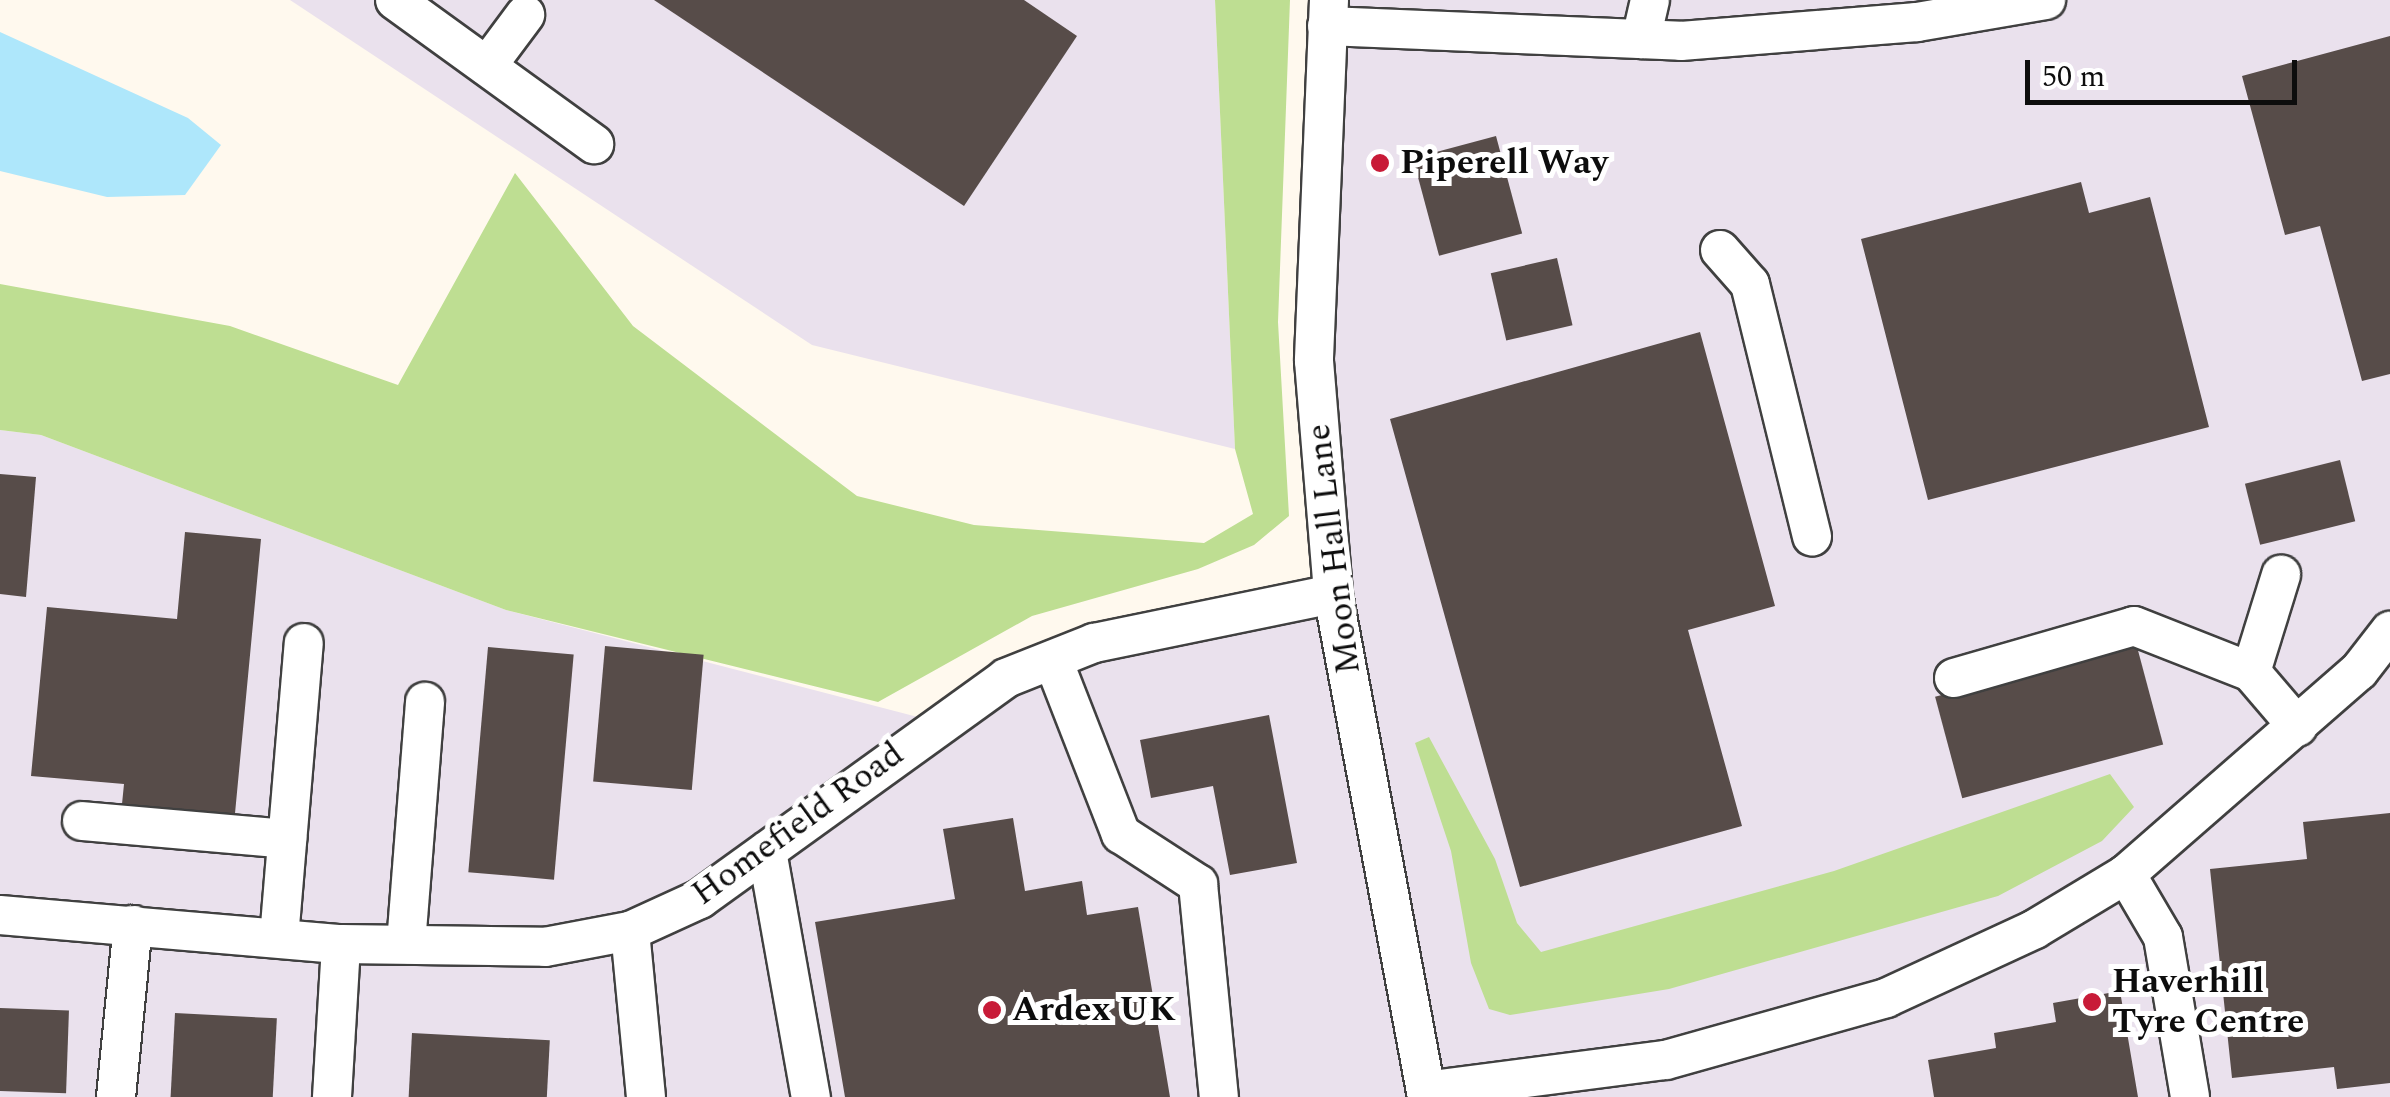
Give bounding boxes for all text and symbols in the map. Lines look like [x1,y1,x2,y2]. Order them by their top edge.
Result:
scale bar [2030,40,2302,102]
text: 50 m [2042,54,2105,100]
place label: Piperell Way [1400,142,1608,184]
marker: Piperell Way [1369,152,1391,174]
street label: Moon Hall Lane [1298,421,1370,677]
street label: Homefield Road [684,733,912,915]
place label: Haverhill Tyre Centre [2112,961,2304,1043]
place label: Ardex UK [1012,989,1176,1031]
marker: Haverhill Tyre Centre [2081,991,2103,1013]
marker: Ardex UK [981,999,1003,1021]

